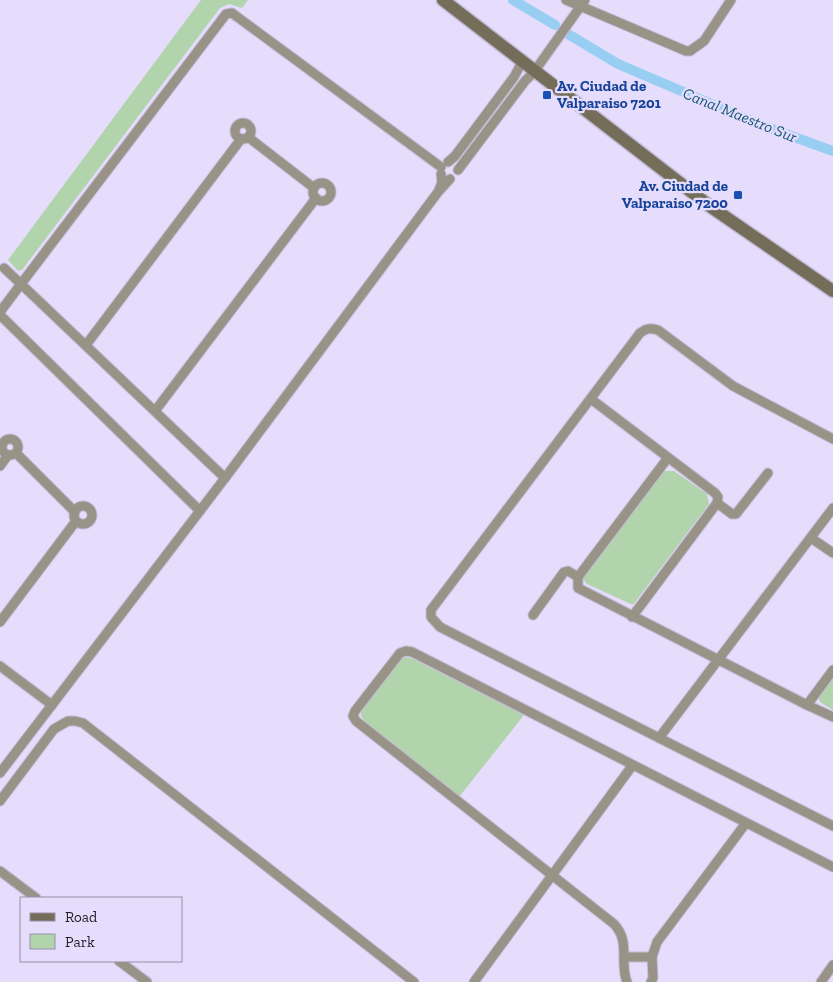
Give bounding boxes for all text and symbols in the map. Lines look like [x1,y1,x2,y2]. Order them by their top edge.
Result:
place label: Av. Ciudad de Valparaiso 7201 [557,77,661,112]
water label: Canal Maestro Sur [680,83,800,147]
marker: Av. Ciudad de Valparaiso 7201 [541,89,553,101]
place label: Av. Ciudad de Valparaiso 7200 [622,177,728,212]
marker: Av. Ciudad de Valparaiso 7200 [732,189,744,201]
legend [20,897,182,962]
text: Road [65,908,98,926]
text: Park [65,933,95,951]

